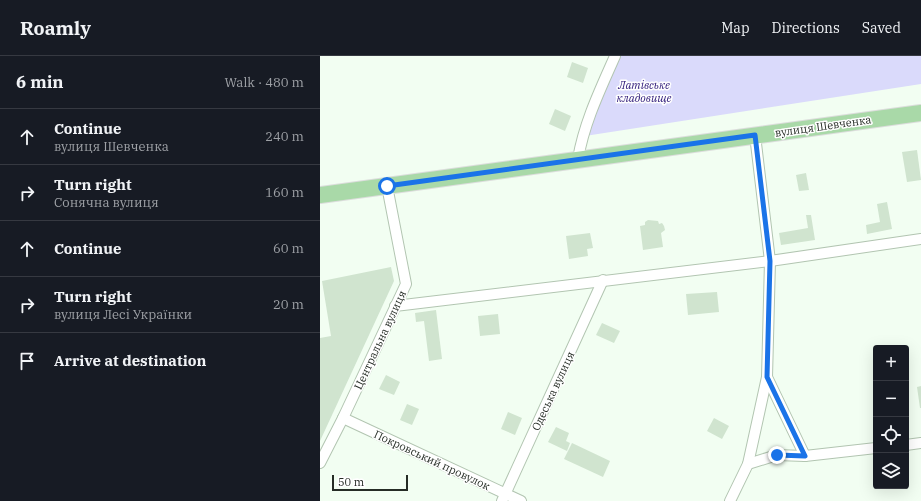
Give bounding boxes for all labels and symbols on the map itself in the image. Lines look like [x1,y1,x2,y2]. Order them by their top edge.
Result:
park label: Латівське кладовище [617,78,672,105]
street label: вулиця Шевченка [774,112,872,140]
route start [378,177,396,195]
street label: Центральна вулиця [351,288,409,392]
street label: Одеська вулиця [529,349,577,433]
street label: Покровський провулок [372,427,493,493]
route end [768,446,786,464]
scale bar [332,473,408,492]

